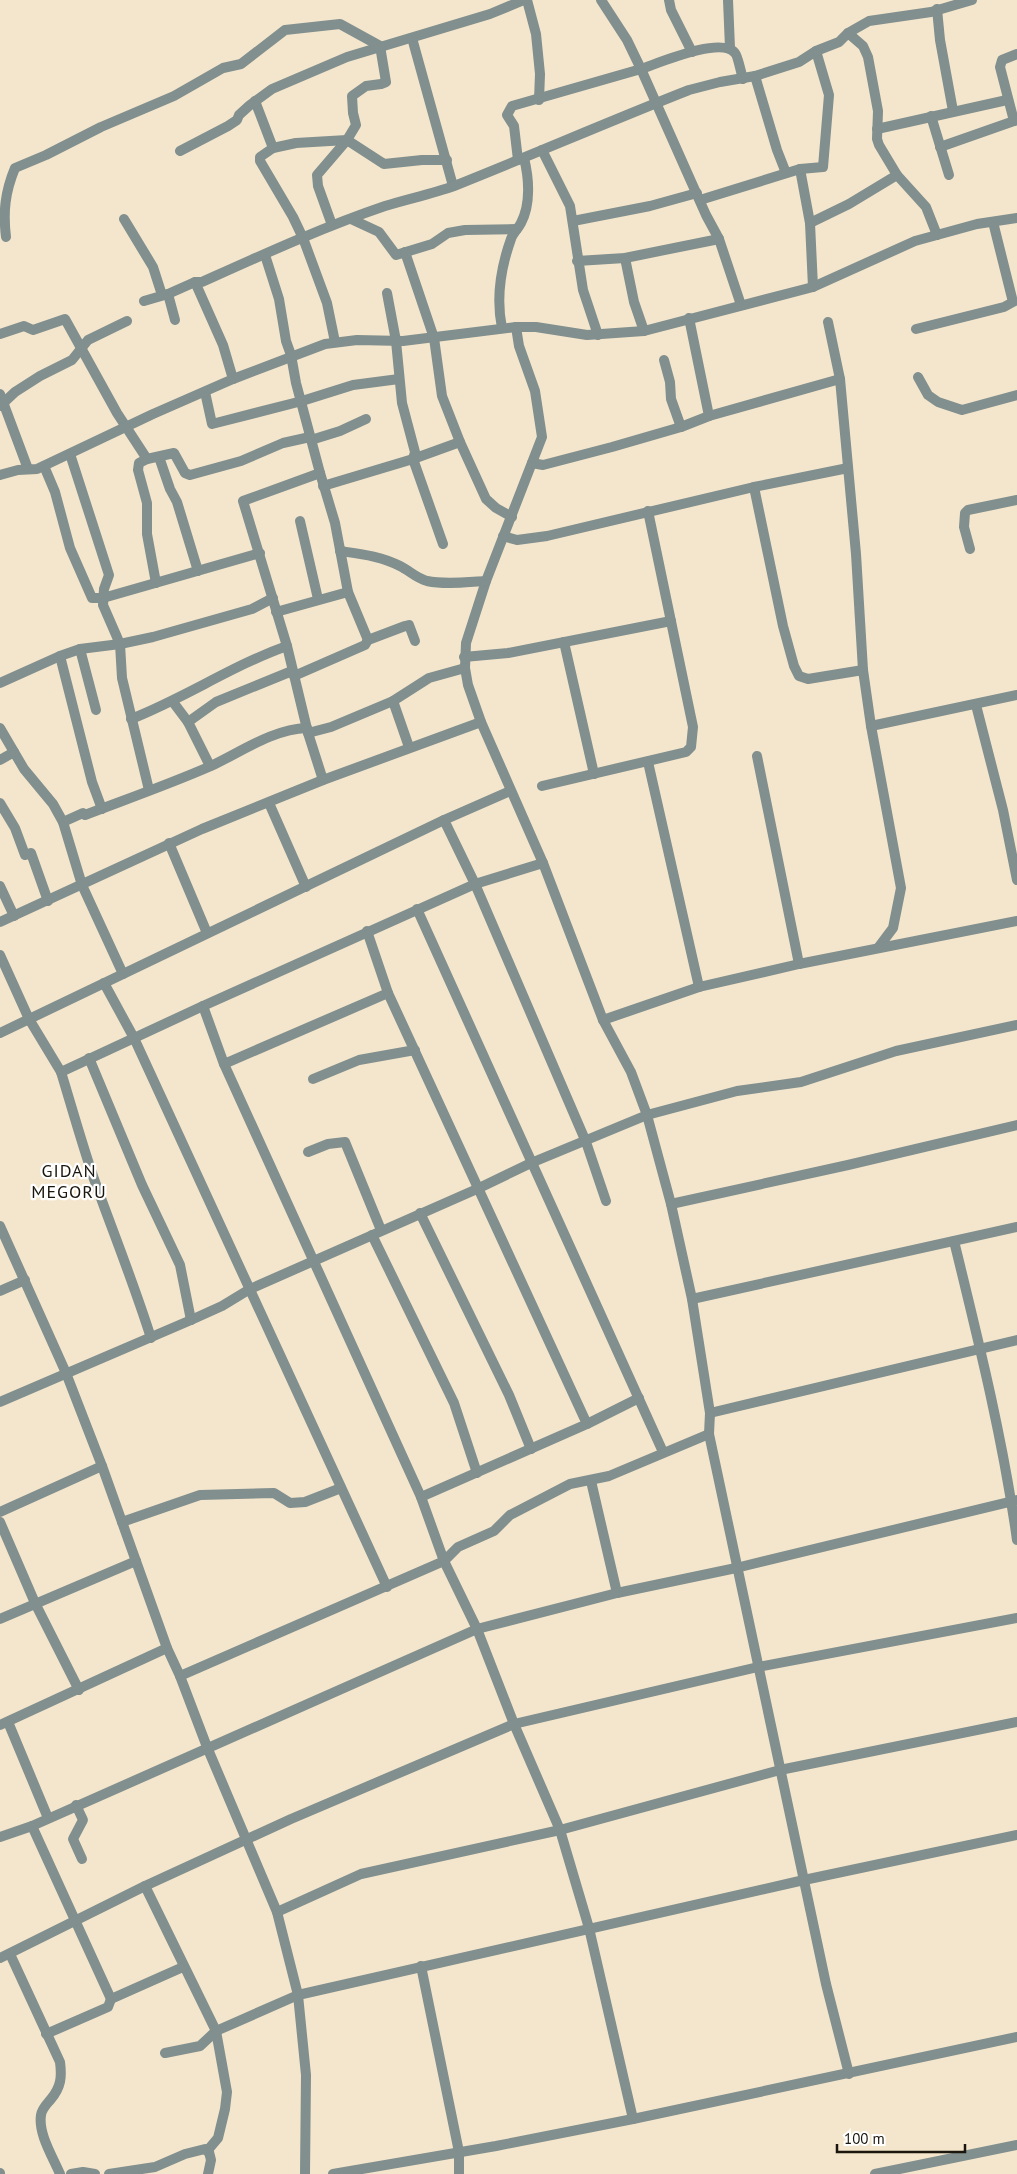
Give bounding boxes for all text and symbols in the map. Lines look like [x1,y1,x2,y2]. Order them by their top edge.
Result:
district label: GIDAN MEGORU [31,1159,107,1203]
scale bar [837,2122,964,2154]
text: 100 m [844,2129,885,2148]

